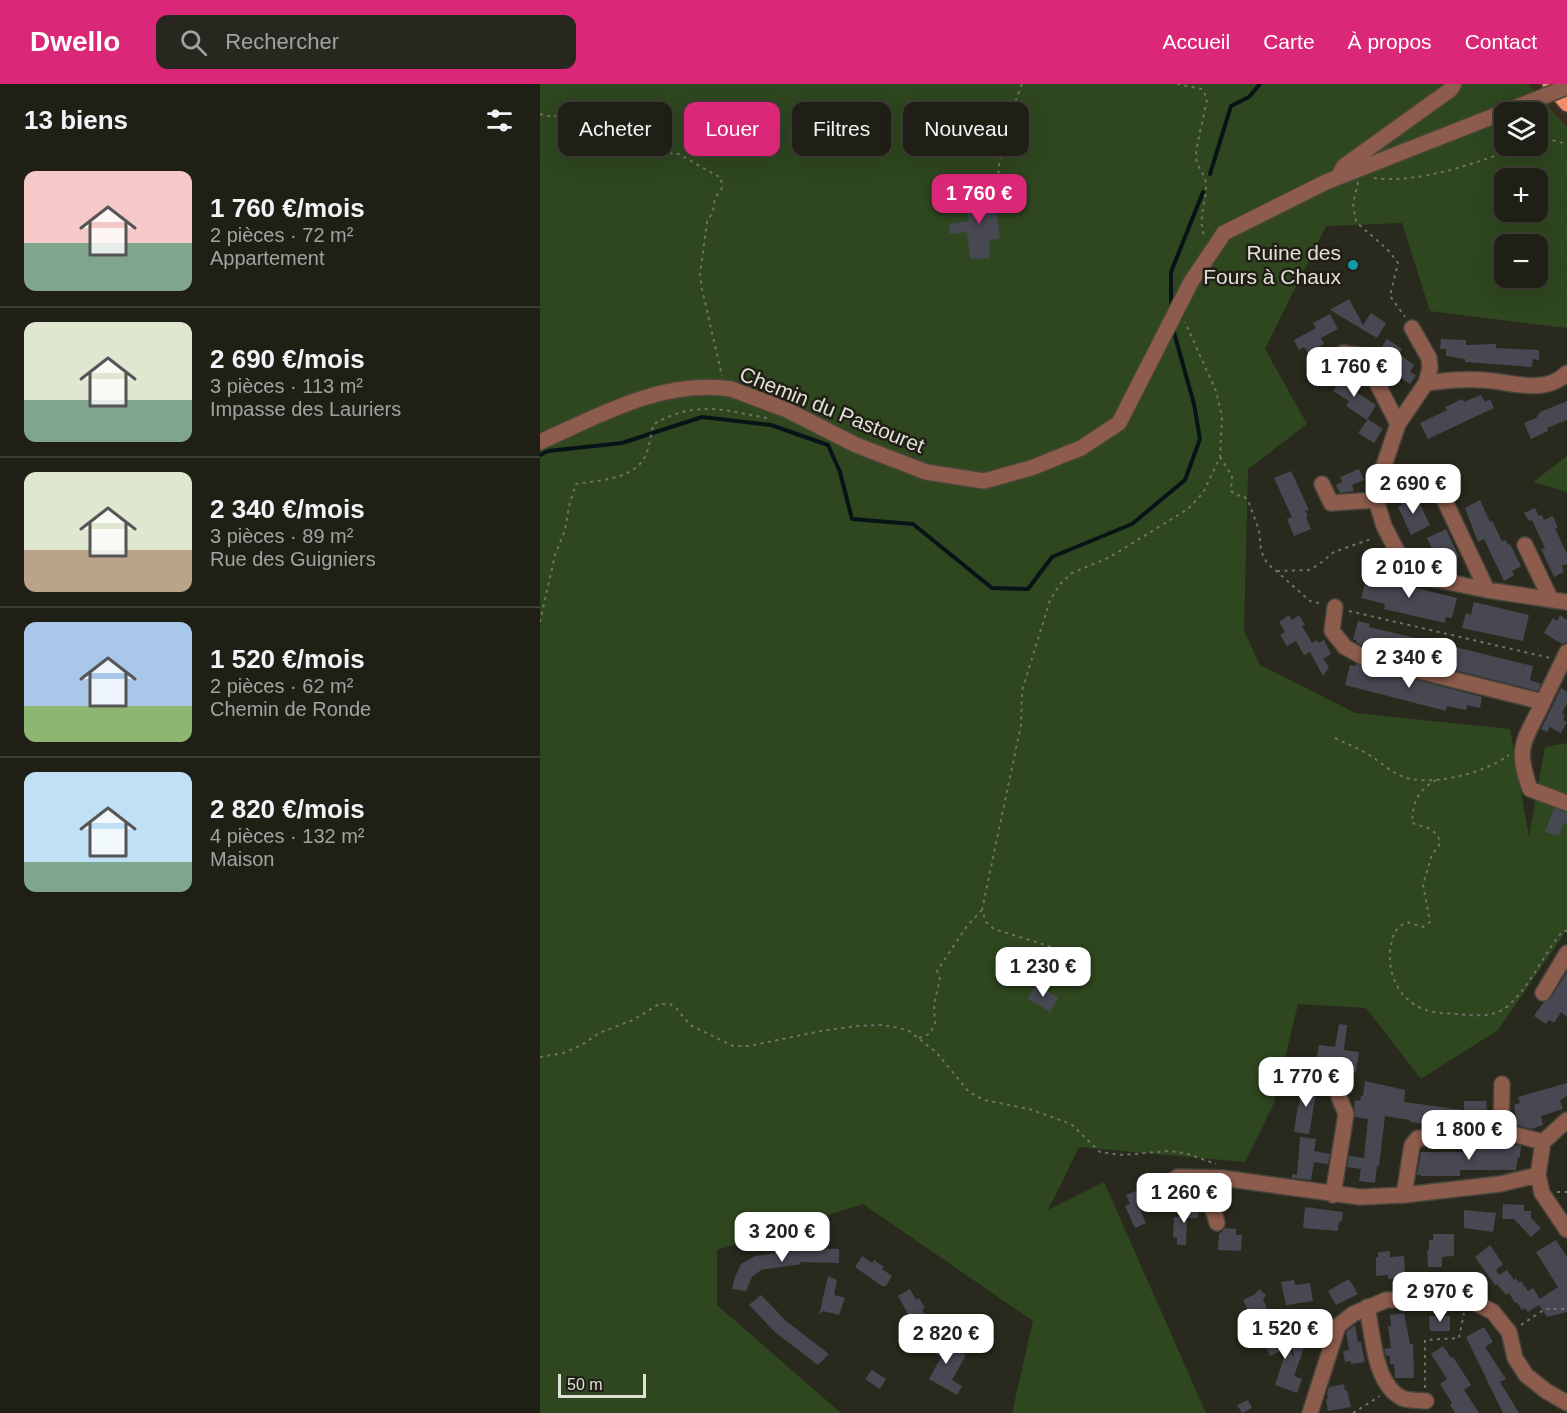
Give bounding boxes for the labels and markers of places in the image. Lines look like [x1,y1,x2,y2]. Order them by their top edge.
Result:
pin: 1 760 € [924,174,1034,225]
place label: Ruine des Fours à Chaux [1203,241,1341,288]
marker: Ruine des Fours à Chaux [1346,258,1360,272]
pin: 1 760 € [1299,347,1409,398]
pin: 2 690 € [1358,464,1468,515]
pin: 2 010 € [1354,548,1464,599]
pin: 2 340 € [1354,638,1464,689]
pin: 1 230 € [988,947,1098,998]
pin: 1 770 € [1251,1057,1361,1108]
pin: 1 800 € [1414,1110,1524,1161]
pin: 1 260 € [1129,1173,1239,1224]
pin: 3 200 € [727,1212,837,1263]
pin: 2 970 € [1385,1272,1495,1323]
pin: 1 520 € [1230,1309,1340,1360]
pin: 2 820 € [891,1314,1001,1365]

